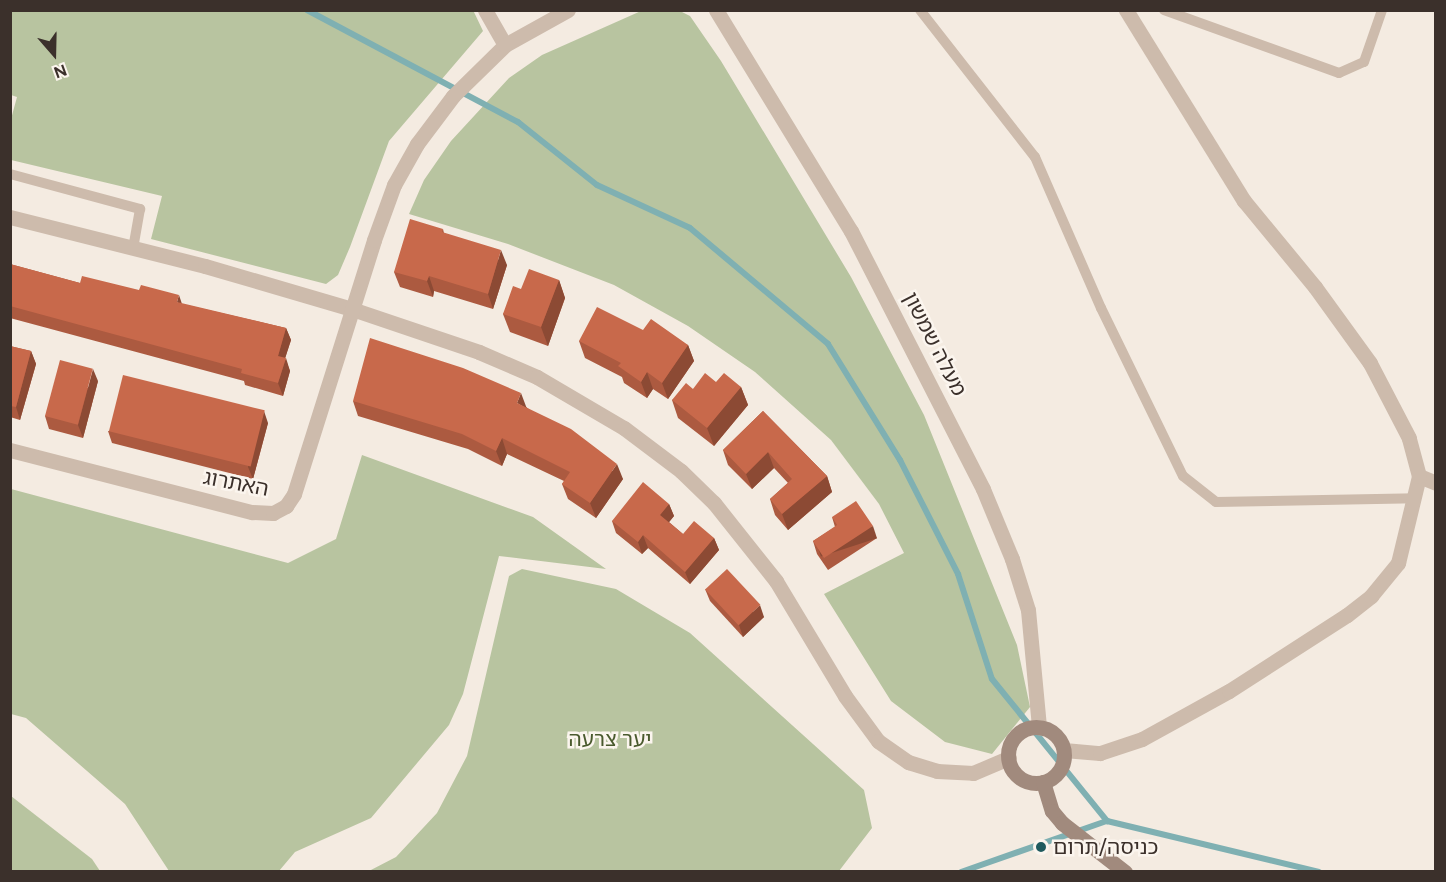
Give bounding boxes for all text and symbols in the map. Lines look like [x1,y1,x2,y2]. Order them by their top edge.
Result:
north arrow [24,24,84,84]
text: N [51,60,69,82]
street label: מעלה שמשון [898,288,972,400]
street label: האתרוג [201,464,271,502]
park label: יער צרעה [568,726,652,752]
place label: כניסה/תרום [1053,834,1158,860]
marker: כניסה/תרום [1034,840,1048,854]

